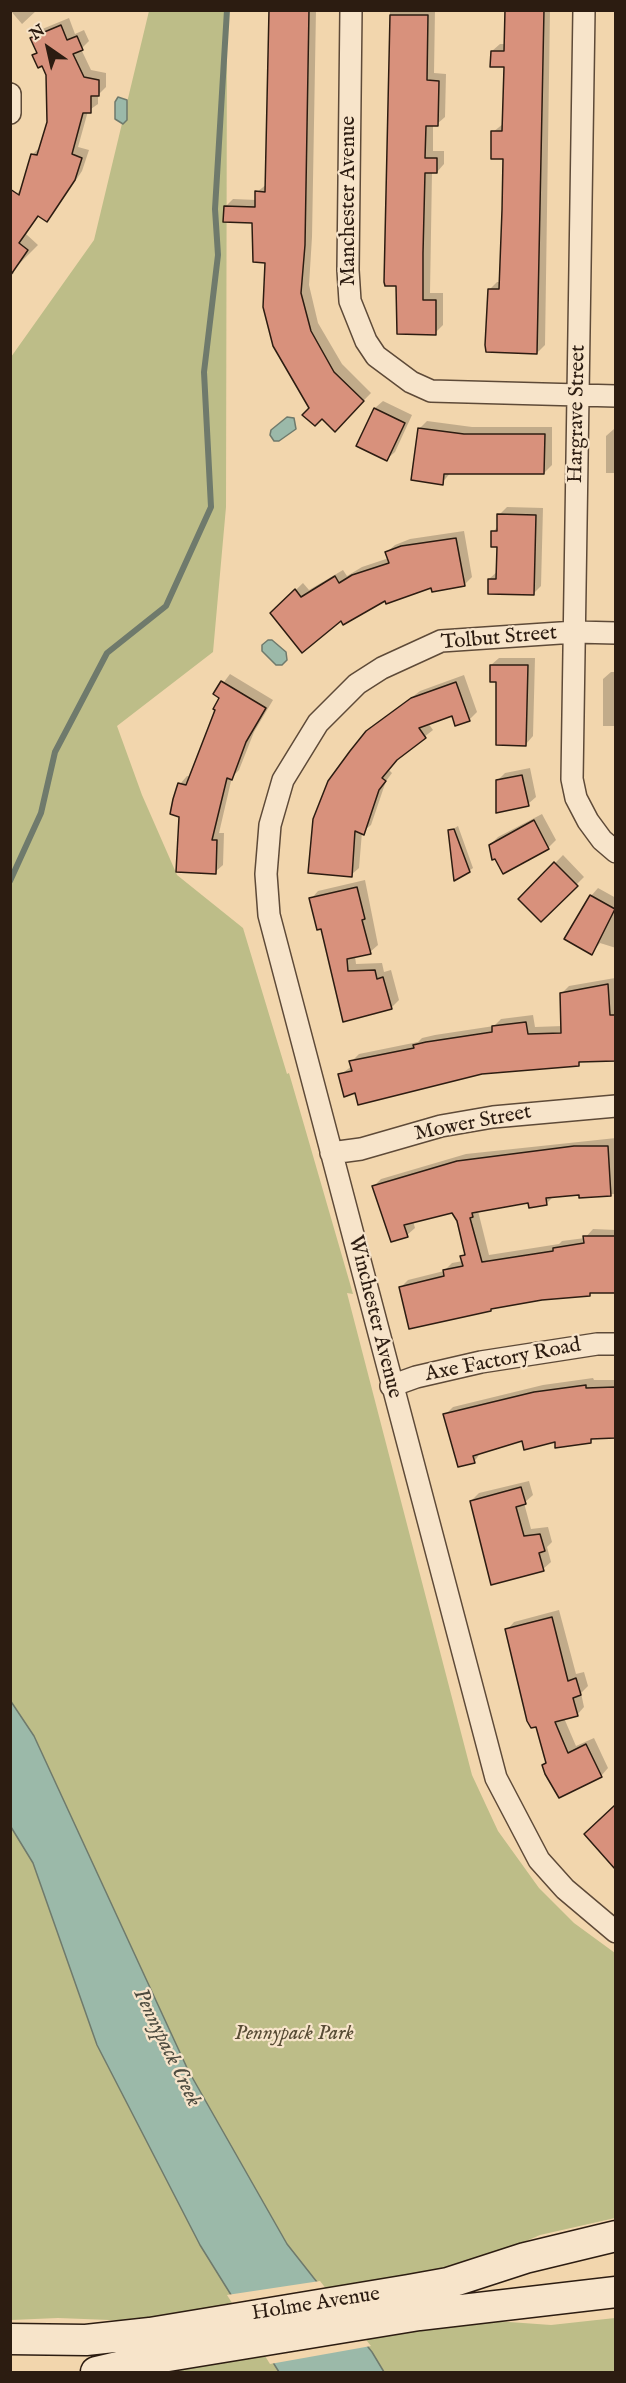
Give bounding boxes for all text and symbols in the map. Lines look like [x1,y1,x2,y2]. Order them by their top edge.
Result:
north arrow [18,18,78,78]
text: N [27,21,49,45]
street label: Manchester Avenue [337,116,363,286]
street label: Hargrave Street [564,345,592,483]
street label: Tolbut Street [440,621,558,657]
street label: Mower Street [412,1100,534,1148]
street label: Winchester Avenue [342,1233,406,1401]
street label: Axe Factory Road [423,1334,583,1388]
water label: Pennypack Creek [126,1985,206,2111]
park label: Pennypack Park [234,2022,354,2048]
street label: Holme Avenue [250,2282,382,2328]

